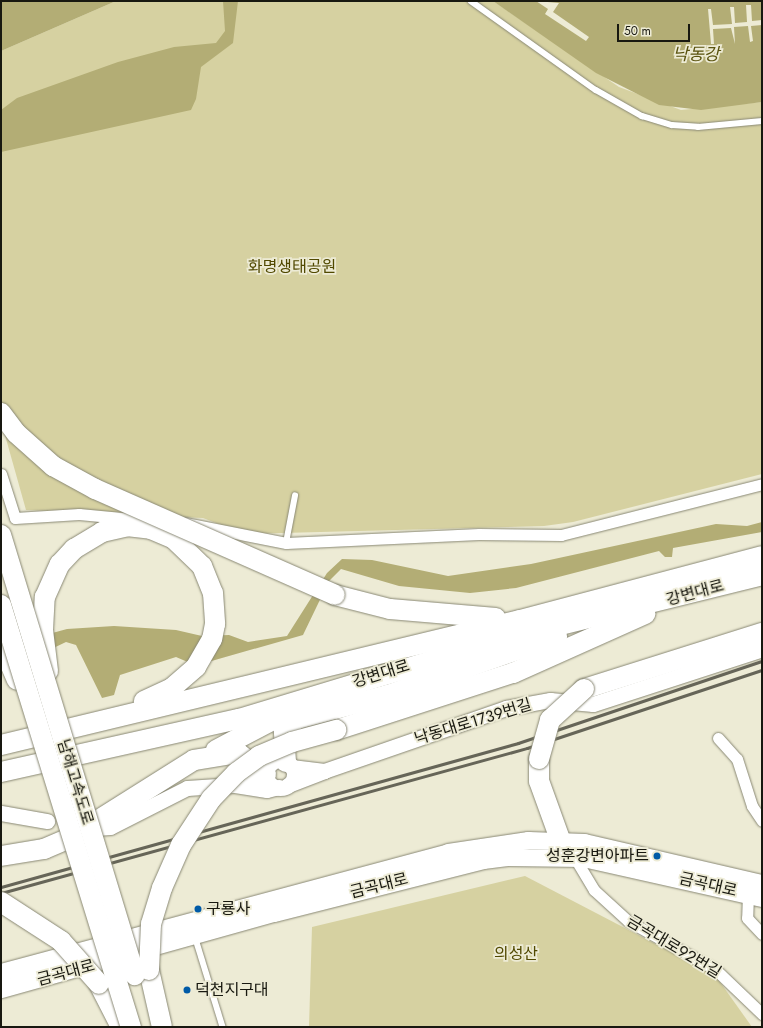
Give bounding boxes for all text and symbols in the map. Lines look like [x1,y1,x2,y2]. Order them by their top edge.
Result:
scale bar [619,16,692,42]
text: 50 m [624,22,651,40]
water label: 낙동강 [673,45,719,65]
park label: 화명생태공원 [248,257,336,277]
street label: 강변대로 [664,576,726,610]
street label: 강변대로 [350,656,412,692]
street label: 낙동대로1739번길 [412,695,534,749]
street label: 남해고속도로 [53,737,97,827]
place label: 성훈강변아파트 [546,846,649,866]
marker: 성훈강변아파트 [652,851,662,861]
street label: 금곡대로 [677,869,739,901]
street label: 금곡대로 [348,870,410,902]
place label: 구룡사 [206,899,250,919]
marker: 구룡사 [193,904,203,914]
street label: 금곡대로92번길 [623,911,725,983]
park label: 의성산 [494,944,538,964]
street label: 금곡대로 [35,956,97,990]
place label: 덕천지구대 [195,980,269,1000]
marker: 덕천지구대 [182,985,192,995]

